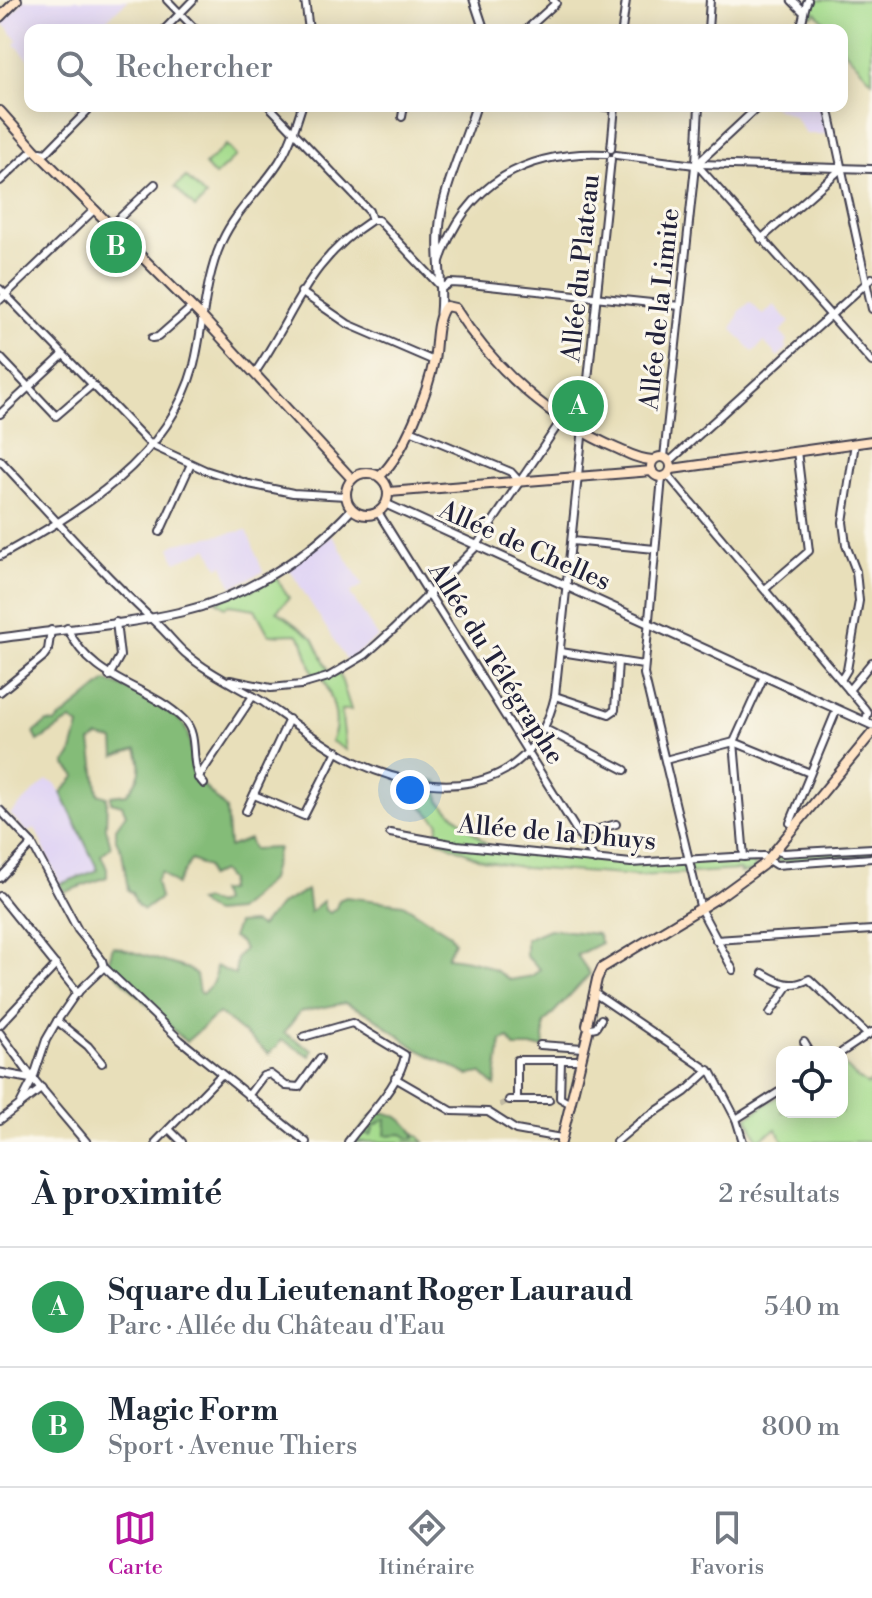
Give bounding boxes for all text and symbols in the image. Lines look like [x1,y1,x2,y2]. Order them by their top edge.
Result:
search box [24,24,848,112]
icon: search [52,46,96,90]
text: Rechercher [116,49,273,87]
street label: Allée du Plateau [555,173,607,365]
street label: Allée de la Limite [633,206,687,413]
pin: B [90,217,142,277]
pin: A [552,376,604,436]
street label: Allée de Chelles [433,493,615,598]
street label: Allée du Télégraphe [421,556,571,770]
your location [390,770,430,810]
street label: Allée de la Dhuys [455,808,657,858]
map controls [776,1046,848,1118]
button: locate [776,1046,848,1118]
text: À proximité [32,1173,222,1215]
text: 2 résultats [718,1178,840,1210]
text: Square du Lieutenant Roger Lauraud [108,1272,633,1310]
text: A [49,1291,67,1323]
text: 540 m [764,1291,840,1323]
text: Parc · Allée du Château d'Eau [108,1310,445,1342]
text: Magic Form [108,1392,278,1430]
text: B [48,1411,68,1443]
text: 800 m [761,1411,840,1443]
text: Sport · Avenue Thiers [108,1430,357,1462]
tab: Carte [108,1506,163,1581]
tab: Itinéraire [379,1506,475,1581]
tab: Favoris [690,1506,764,1581]

